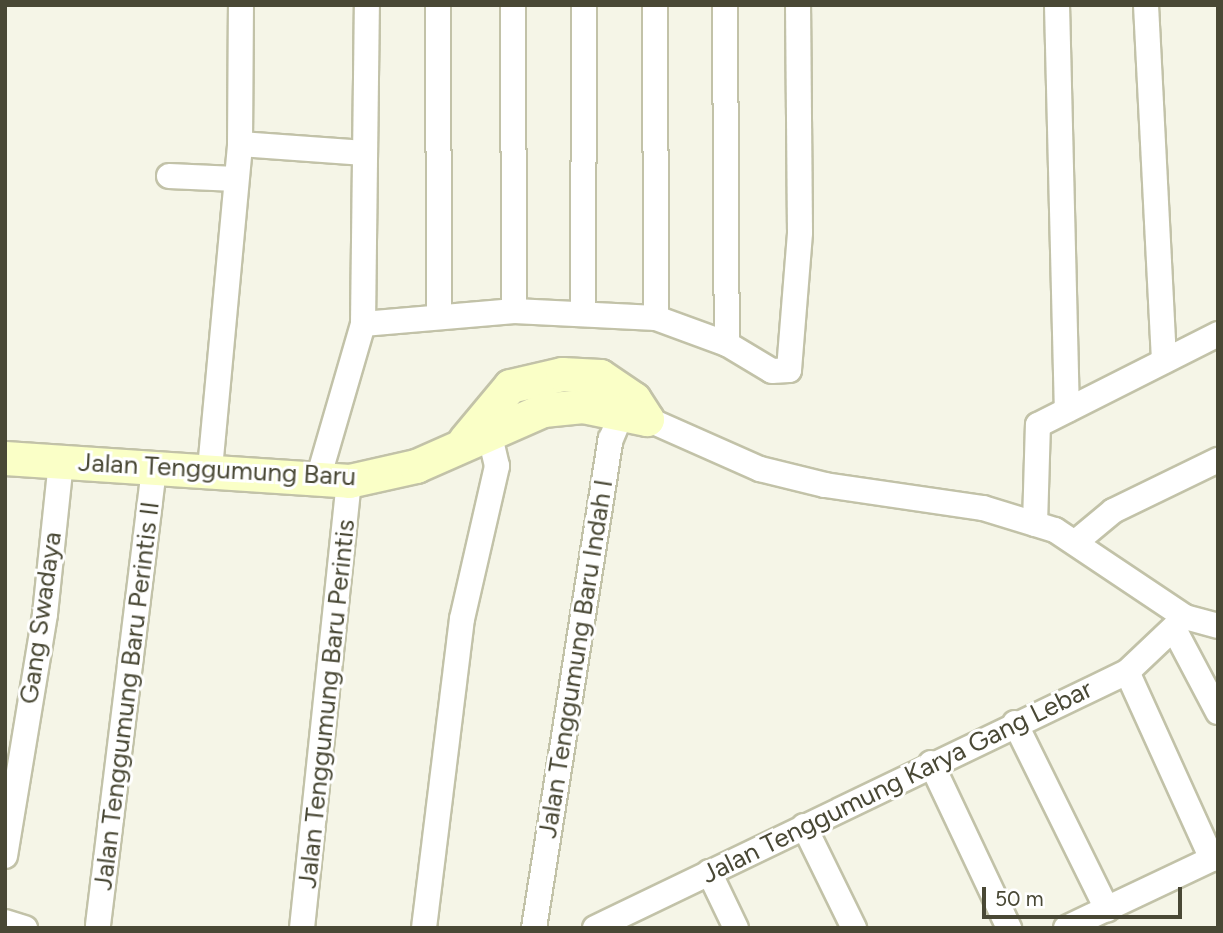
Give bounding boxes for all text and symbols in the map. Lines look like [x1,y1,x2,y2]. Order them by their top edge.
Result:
street label: Jalan Tenggumung Baru [77,447,357,493]
street label: Jalan Tenggumung Baru Indah I [532,477,620,841]
street label: Jalan Tenggumung Baru Perintis II [88,500,166,892]
street label: Jalan Tenggumung Baru Perintis [292,518,362,890]
street label: Gang Swadaya [13,530,69,706]
street label: Jalan Tenggumung Karya Gang Lebar [697,674,1097,890]
scale bar [985,874,1184,918]
text: 50 m [995,886,1044,911]

